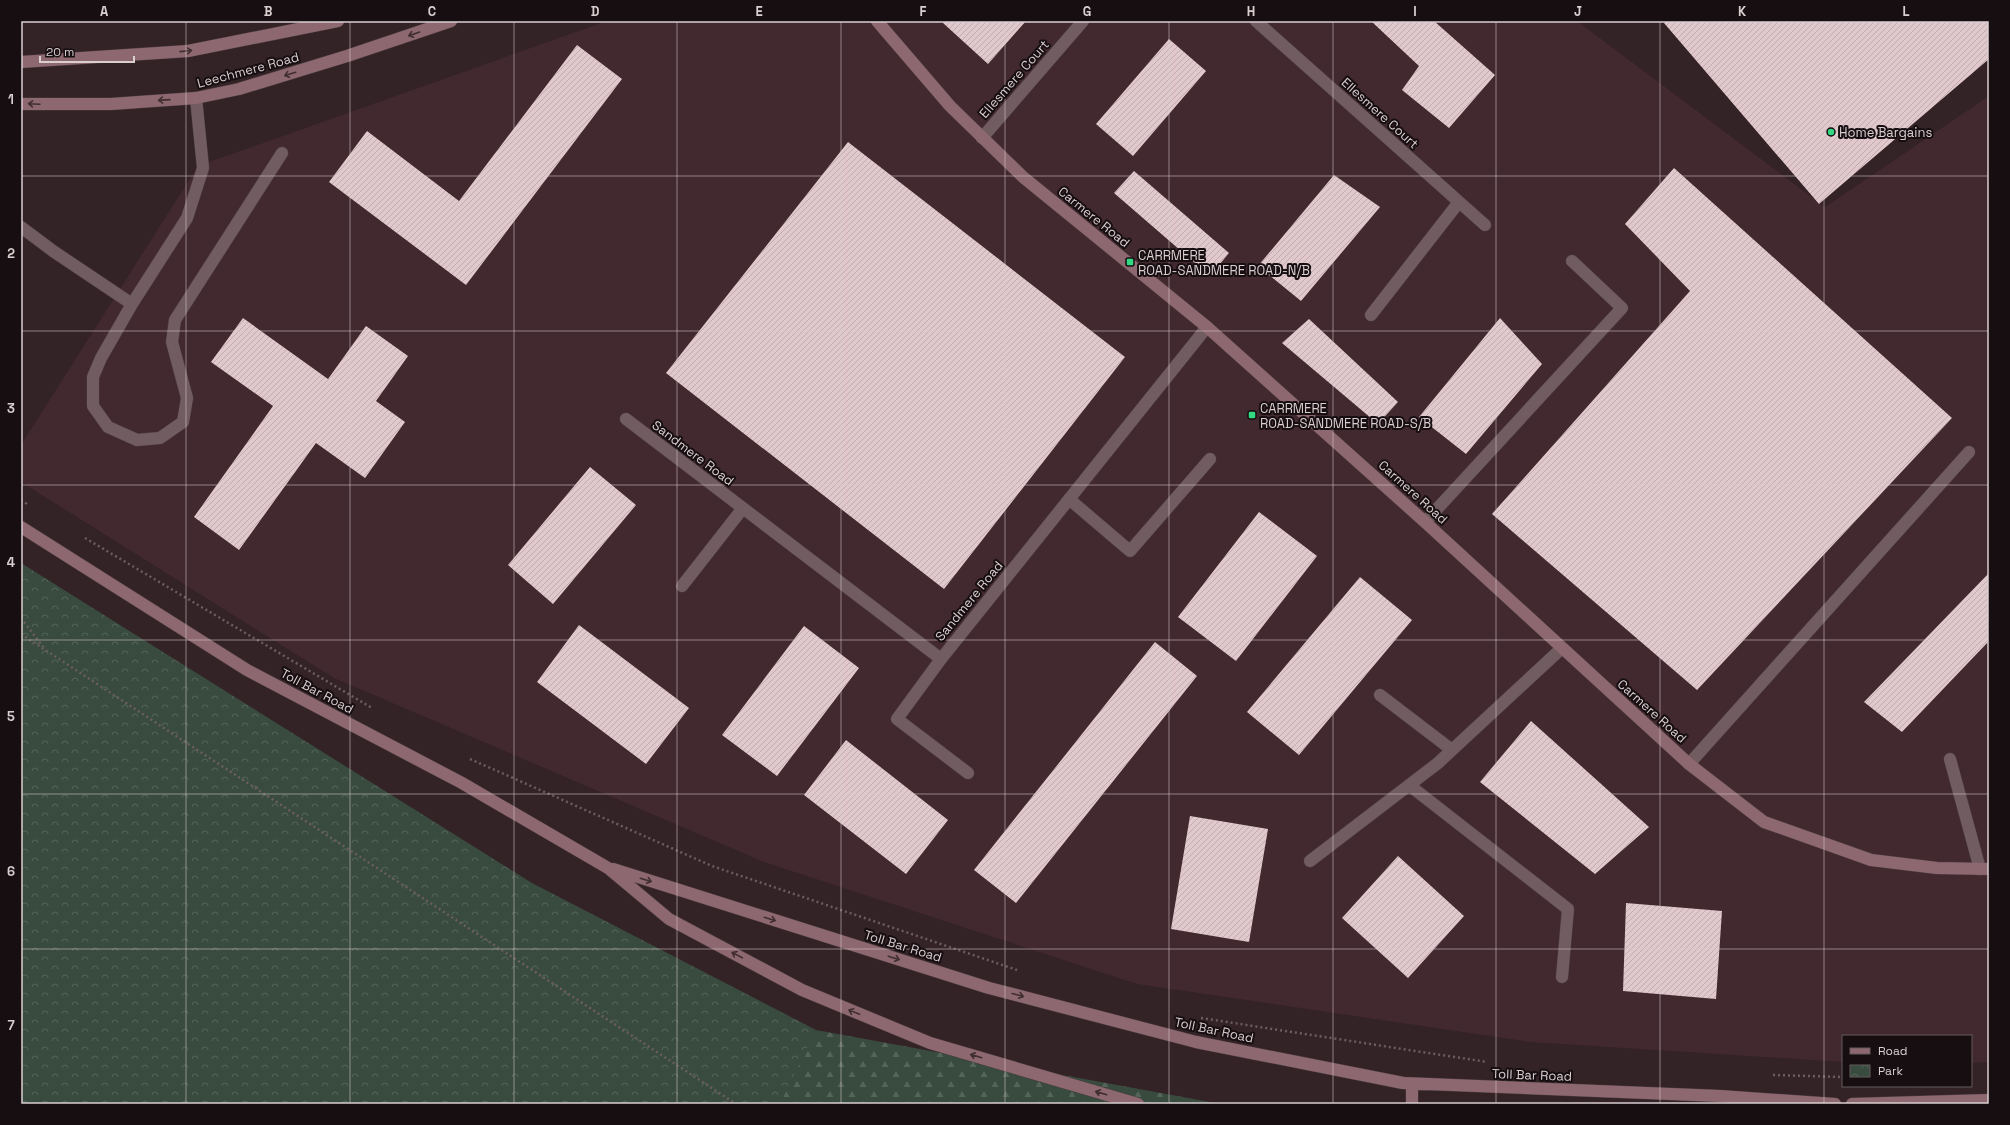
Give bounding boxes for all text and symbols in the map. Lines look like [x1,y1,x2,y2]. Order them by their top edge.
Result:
text: A [100,3,109,20]
text: B [264,3,273,20]
text: C [428,3,436,20]
text: D [591,3,600,20]
text: E [755,3,763,20]
text: F [920,3,927,20]
text: G [1083,3,1091,20]
text: H [1247,3,1255,20]
text: I [1413,3,1417,20]
text: J [1574,3,1582,20]
text: K [1738,3,1747,20]
text: L [1902,3,1910,20]
one-way arrow [408,30,420,38]
street label: Ellesmere Court [975,36,1053,122]
scale bar [40,38,134,64]
text: 20 m [46,44,74,60]
one-way arrow [179,47,192,55]
street label: Leechmere Road [195,48,301,92]
one-way arrow [284,71,297,78]
street label: Ellesmere Court [1338,74,1422,152]
text: 1 [8,91,14,108]
one-way arrow [157,97,170,104]
one-way arrow [28,101,41,108]
place label: Home Bargains [1839,124,1932,141]
marker: Home Bargains [1826,127,1836,137]
street label: Carmere Road [1055,183,1133,251]
text: 2 [7,245,15,262]
place label: CARRMERE ROAD-SANDMERE ROAD-N/B [1138,247,1310,279]
marker: CARRMERE ROAD-SANDMERE ROAD-N/B [1125,257,1135,267]
text: 3 [7,400,15,417]
place label: CARRMERE ROAD-SANDMERE ROAD-S/B [1260,400,1431,432]
marker: CARRMERE ROAD-SANDMERE ROAD-S/B [1247,410,1257,420]
street label: Sandmere Road [649,417,737,489]
street label: Carmere Road [1375,457,1451,527]
text: 4 [7,554,15,571]
street label: Sandmere Road [931,557,1007,645]
street label: Toll Bar Road [278,665,356,717]
street label: Carmere Road [1614,676,1690,746]
text: 5 [7,708,15,725]
text: 6 [7,863,15,880]
one-way arrow [639,876,651,884]
one-way arrow [763,915,775,923]
street label: Toll Bar Road [862,926,944,966]
one-way arrow [731,951,743,959]
one-way arrow [887,954,899,962]
one-way arrow [1011,992,1024,999]
one-way arrow [849,1007,861,1015]
street label: Toll Bar Road [1173,1013,1255,1047]
text: 7 [7,1017,15,1034]
legend [1842,1035,1972,1087]
text: Road [1878,1043,1907,1059]
one-way arrow [970,1052,983,1059]
text: Park [1878,1063,1903,1079]
street label: Toll Bar Road [1492,1065,1572,1085]
one-way arrow [1094,1089,1107,1096]

